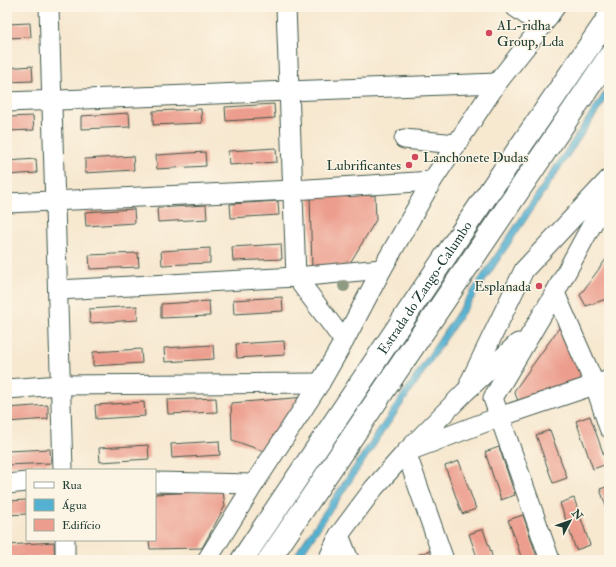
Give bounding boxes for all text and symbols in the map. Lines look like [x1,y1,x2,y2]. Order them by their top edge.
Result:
place label: AL-ridha Group, Lda [496,17,564,51]
marker: AL-ridha Group, Lda [484,28,494,38]
place label: Lanchonete Dudas [423,149,529,166]
marker: Lanchonete Dudas [410,152,420,162]
place label: Lubrificantes [326,157,401,174]
marker: Lubrificantes [404,160,414,170]
street label: Estrada do Zango-Calumbo [374,218,476,358]
place label: Esplanada [474,278,531,296]
marker: Esplanada [534,281,544,291]
legend [26,469,156,541]
text: Rua [62,478,83,493]
text: Água [61,498,88,513]
north arrow [550,501,590,541]
text: N [568,506,586,524]
text: Edifício [62,518,101,533]

